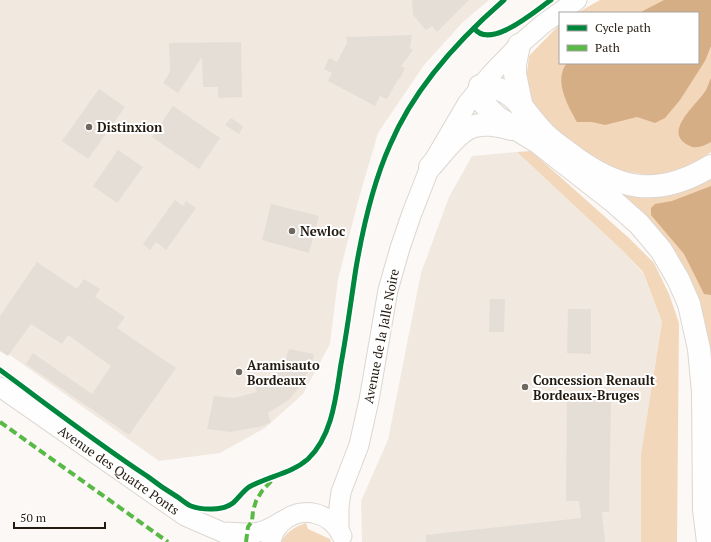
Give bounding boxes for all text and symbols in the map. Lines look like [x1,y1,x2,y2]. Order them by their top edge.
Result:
legend [559,12,699,64]
text: Cycle path [595,20,651,35]
text: Path [595,40,620,55]
place label: Distinxion [97,118,163,136]
marker: Distinxion [84,122,94,132]
place label: Newloc [300,222,345,240]
marker: Newloc [287,226,297,236]
street label: Avenue de la Jalle Noire [359,267,403,405]
place label: Aramisauto Bordeaux [247,356,320,389]
marker: Aramisauto Bordeaux [234,367,244,377]
place label: Concession Renault Bordeaux-Bruges [533,371,656,404]
marker: Concession Renault Bordeaux-Bruges [520,382,530,392]
street label: Avenue des Quatre Ponts [55,421,183,519]
scale bar [14,504,105,530]
text: 50 m [20,510,47,525]

